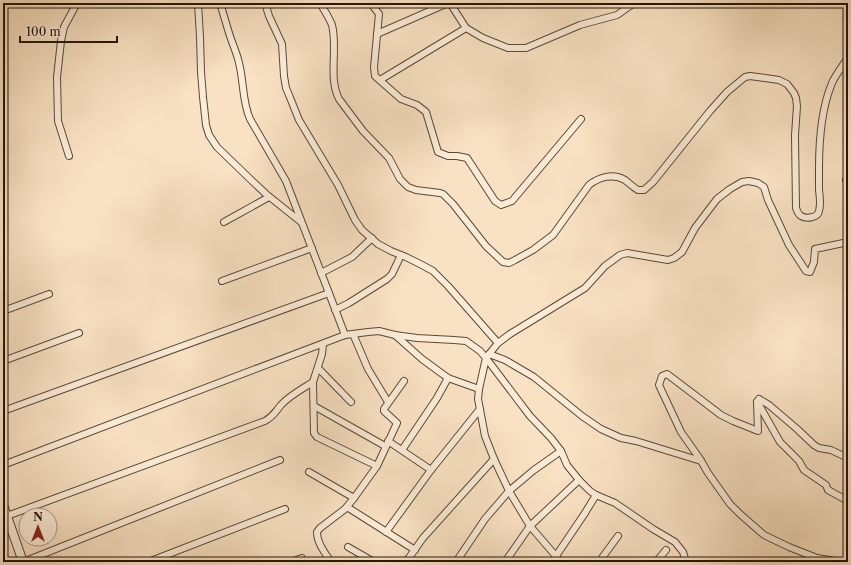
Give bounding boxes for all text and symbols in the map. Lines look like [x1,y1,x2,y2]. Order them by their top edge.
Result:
scale bar [20,18,117,44]
text: 100 m [26,24,61,39]
north arrow [18,507,58,547]
text: N [33,510,43,524]

